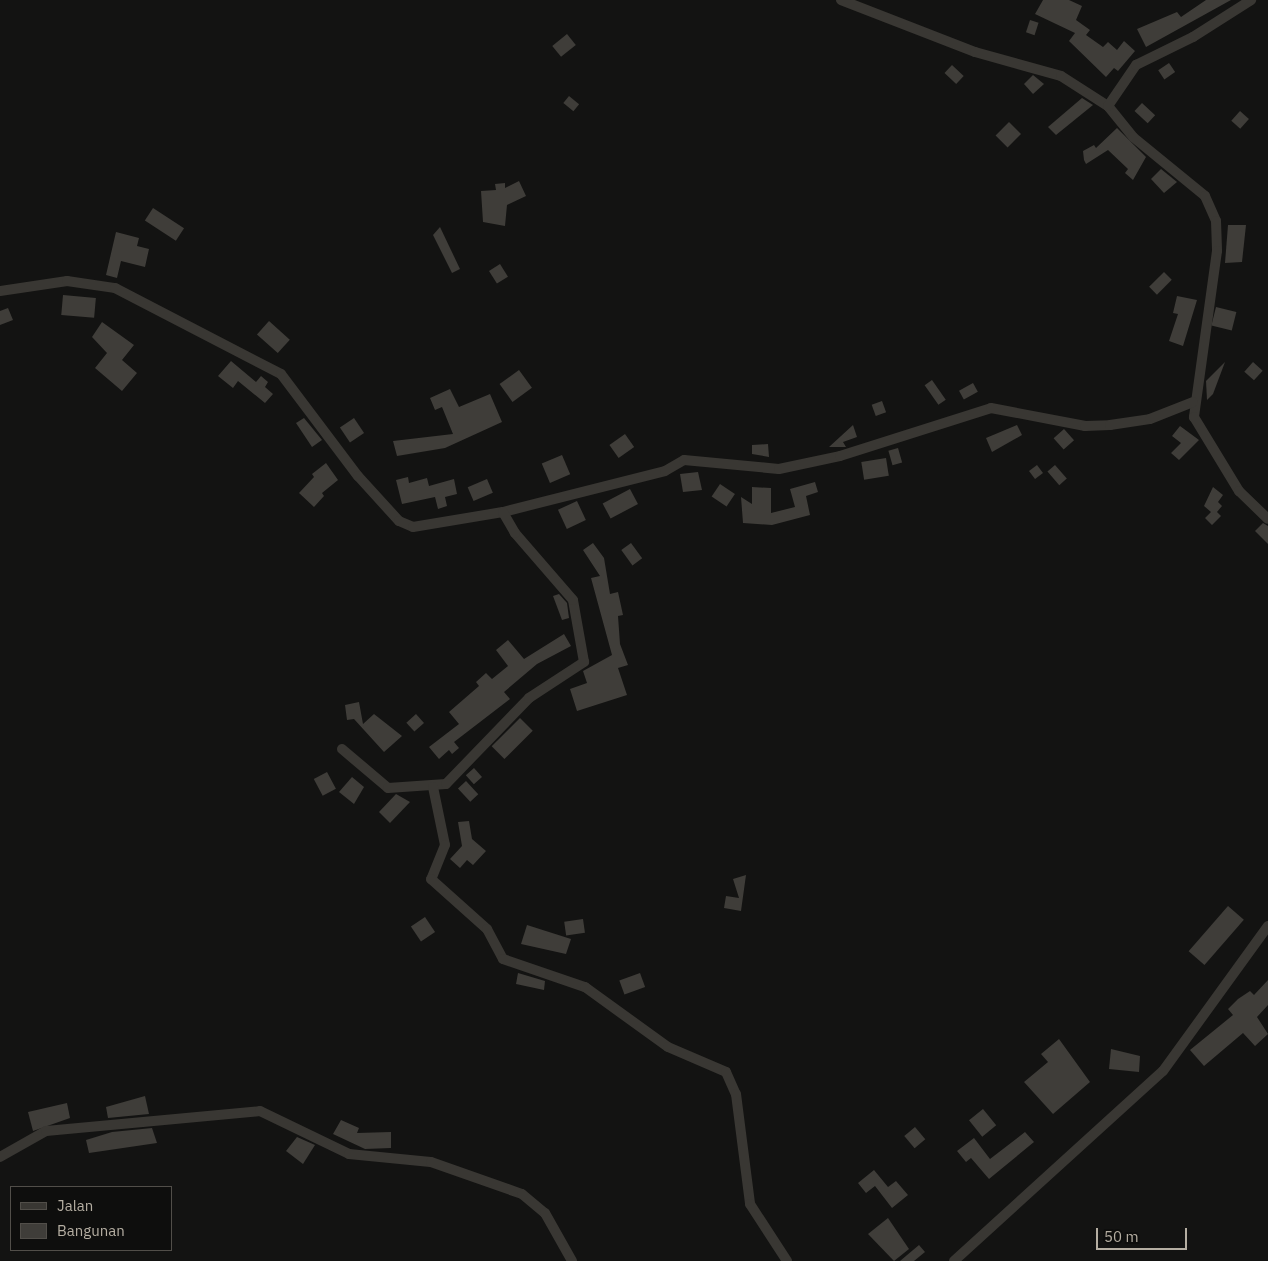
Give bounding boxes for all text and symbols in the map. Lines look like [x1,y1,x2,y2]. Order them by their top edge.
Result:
legend [10,1186,172,1251]
text: Jalan [57,1196,93,1215]
scale bar [1098,1218,1189,1250]
text: Bangunan [57,1221,125,1240]
text: 50 m [1104,1227,1139,1246]

